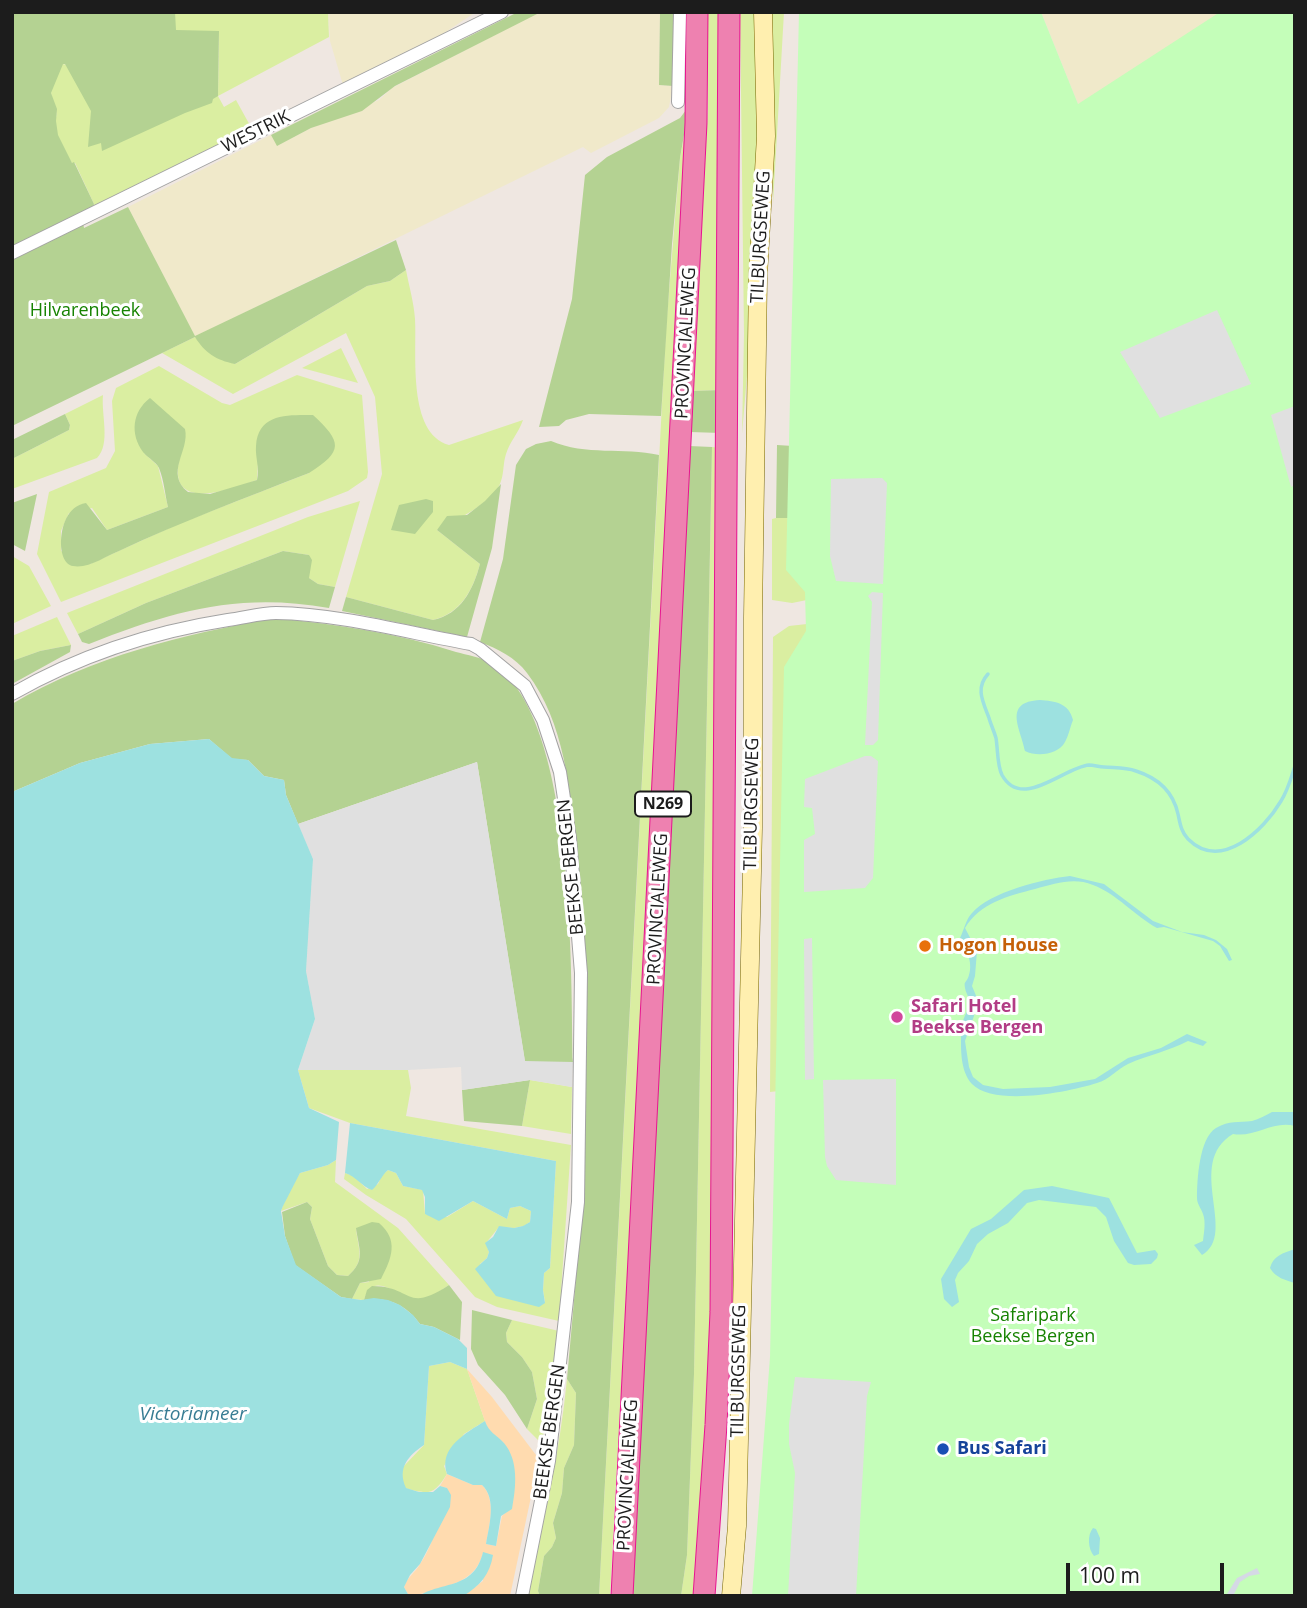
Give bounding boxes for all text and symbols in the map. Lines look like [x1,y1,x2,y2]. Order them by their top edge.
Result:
street label: WESTRIK [218,106,294,158]
street label: TILBURGSEWEG [747,170,775,304]
street label: PROVINCIALEWEG [671,266,701,420]
park label: Hilvarenbeek [30,300,140,322]
street label: TILBURGSEWEG [740,737,764,871]
road number: N269 [635,792,691,817]
street label: BEEKSE BERGEN [553,798,589,936]
street label: PROVINCIALEWEG [643,832,673,986]
place label: Hogon House [939,935,1058,957]
marker: Hogon House [917,938,933,954]
place label: Safari Hotel Beekse Bergen [911,996,1043,1038]
marker: Safari Hotel Beekse Bergen [889,1009,905,1025]
street label: TILBURGSEWEG [727,1304,751,1438]
park label: Safaripark Beekse Bergen [971,1305,1095,1348]
street label: BEEKSE BERGEN [530,1363,570,1501]
street label: PROVINCIALEWEG [613,1398,643,1552]
water label: Victoriameer [140,1404,246,1426]
place label: Bus Safari [957,1438,1047,1460]
marker: Bus Safari [935,1441,951,1457]
scale bar [1069,1548,1226,1592]
text: 100 m [1079,1561,1140,1589]

